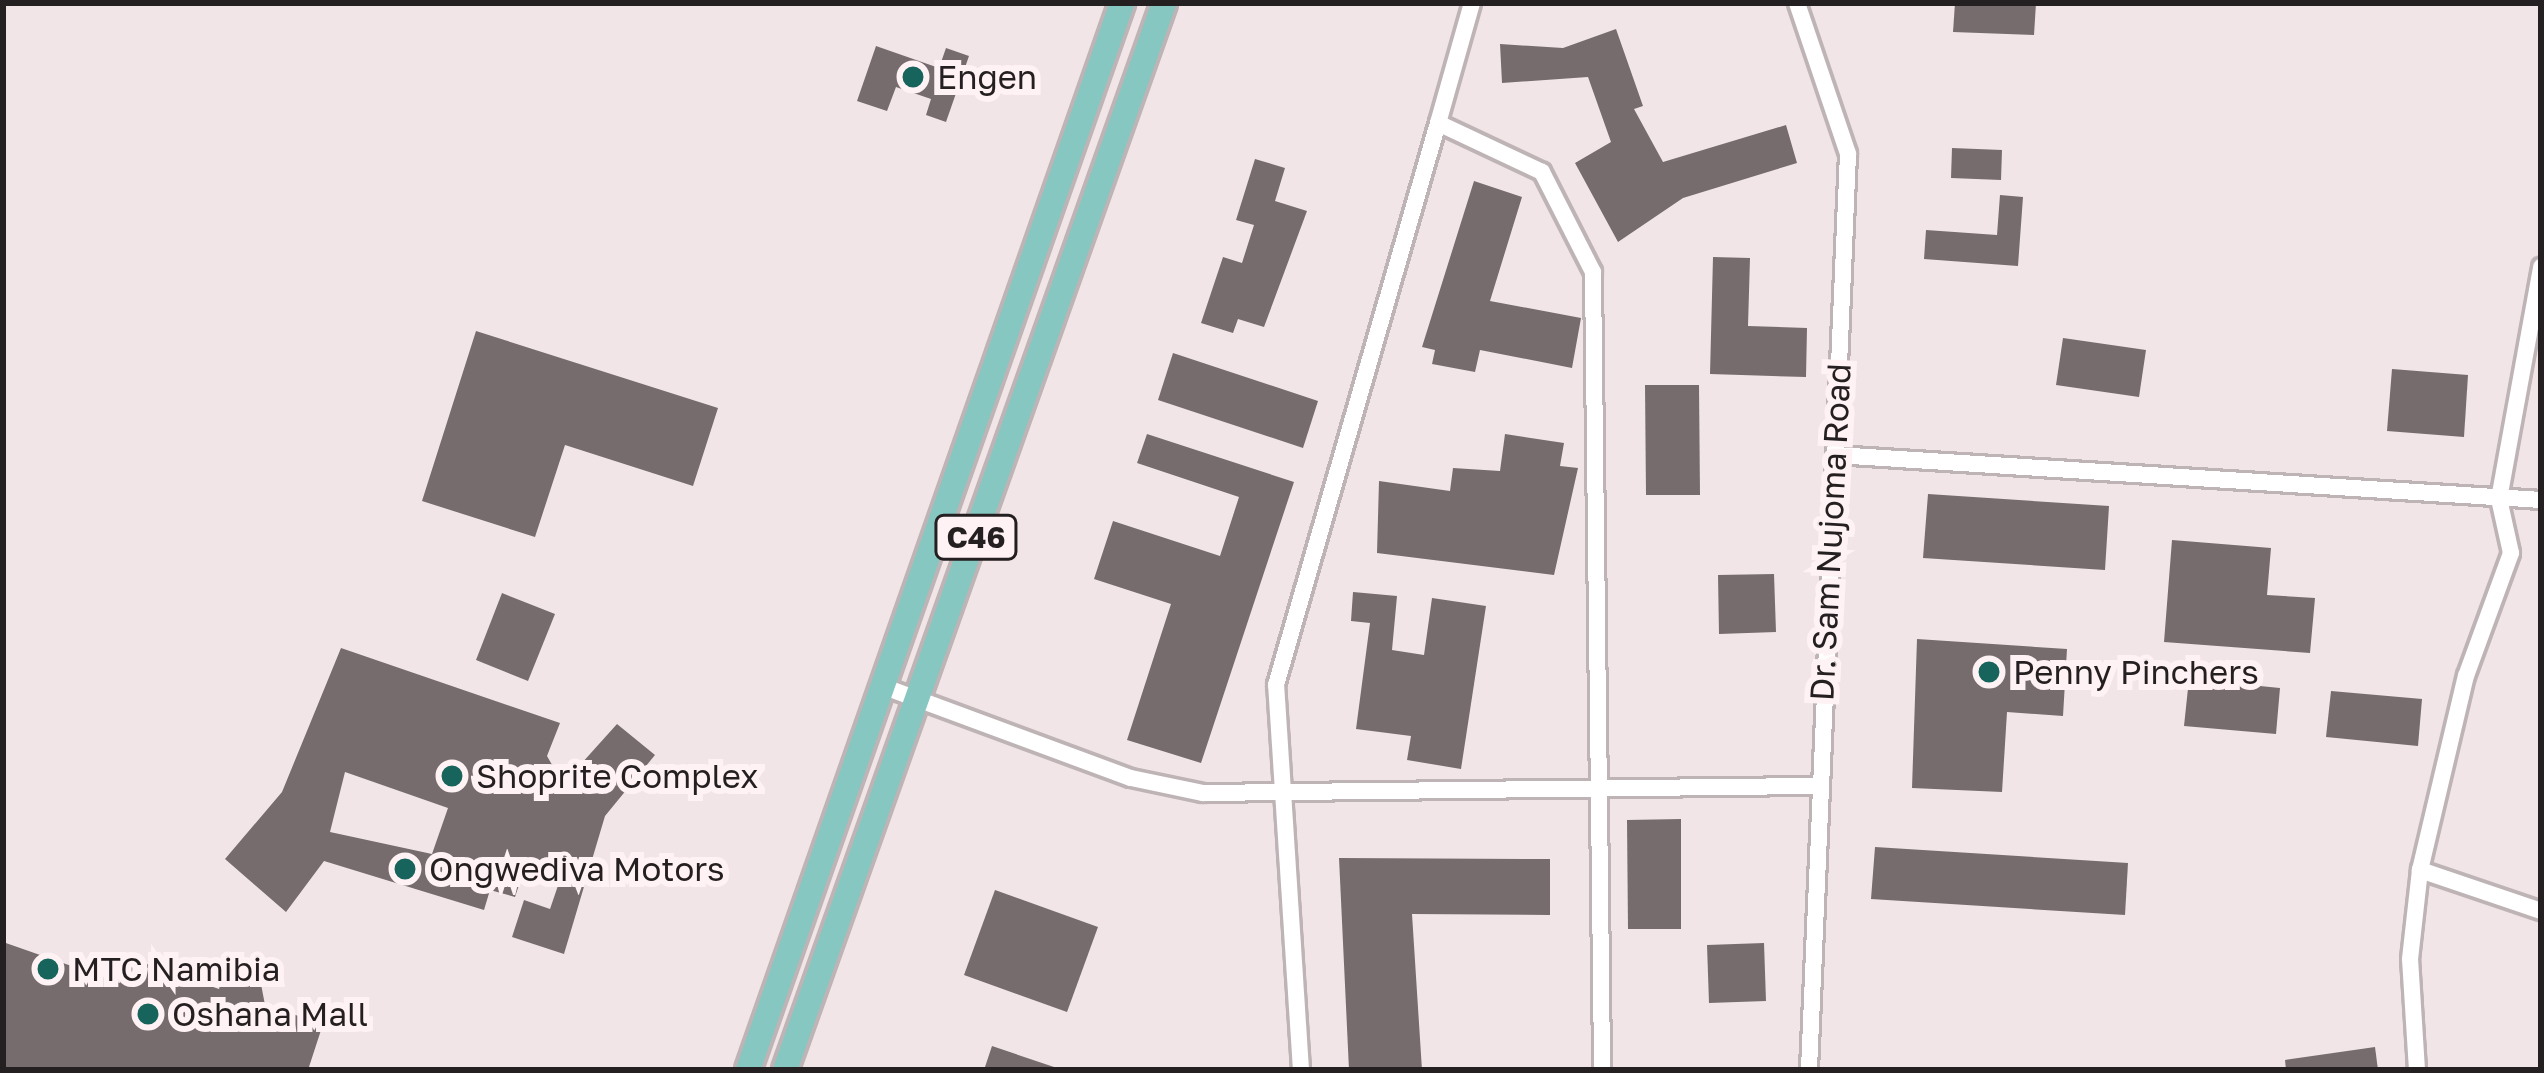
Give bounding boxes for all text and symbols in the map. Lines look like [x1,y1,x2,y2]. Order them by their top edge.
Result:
place label: Engen [937,57,1037,97]
marker: Engen [900,64,926,90]
street label: Dr. Sam Nujoma Road [1801,362,1859,702]
road number: C46 [934,513,1018,561]
place label: Penny Pinchers [2013,652,2259,692]
marker: Penny Pinchers [1976,659,2002,685]
place label: Shoprite Complex [476,756,758,796]
marker: Shoprite Complex [439,763,465,789]
place label: Ongwediva Motors [429,849,725,889]
marker: Ongwediva Motors [392,856,418,882]
place label: MTC Namibia [72,949,280,989]
marker: MTC Namibia [35,956,61,982]
place label: Oshana Mall [172,994,368,1034]
marker: Oshana Mall [135,1001,161,1027]

